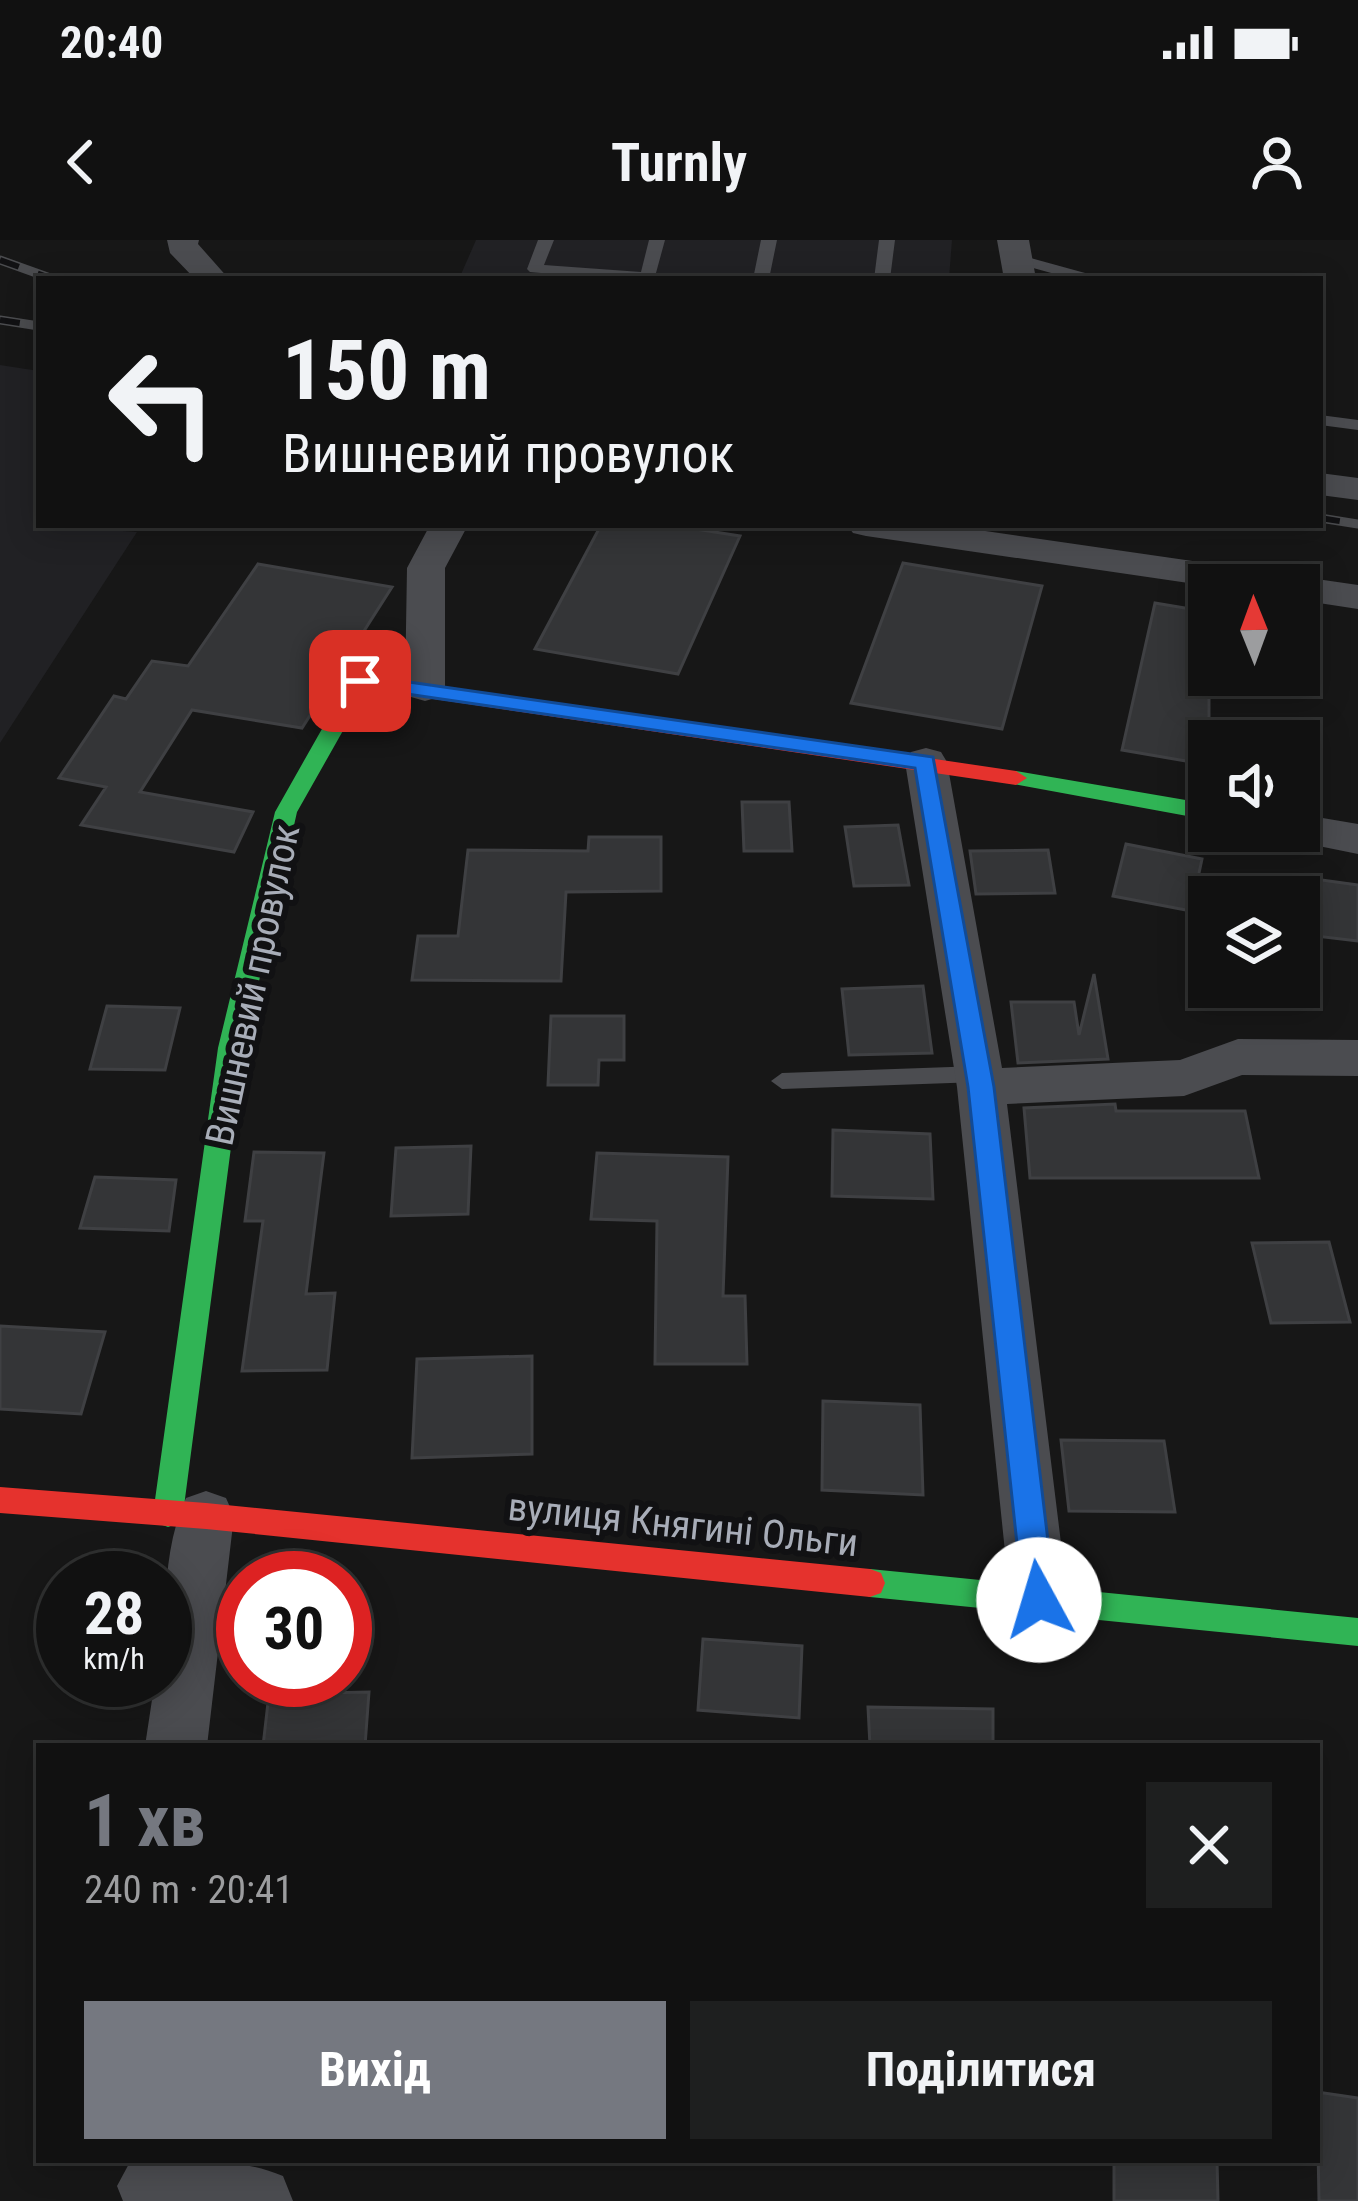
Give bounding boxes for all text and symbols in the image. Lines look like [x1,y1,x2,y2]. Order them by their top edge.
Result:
text: 20:40 [60,16,163,69]
icon: back [48,129,114,195]
icon: person [1244,129,1310,195]
text: Turnly [611,131,747,194]
text: 150 m [282,321,491,420]
icon: left [84,324,240,480]
text: Вишневий провулок [282,422,735,485]
north arrow [1188,564,1320,696]
map controls [1188,564,1320,1008]
pin [309,630,411,732]
icon: arrive [327,648,393,714]
button: sound [1188,720,1320,852]
street label: Вишневий провулок [197,820,310,1150]
button: layers [1188,876,1320,1008]
street label: вулиця Княгині Ольги [506,1484,860,1566]
position arrow [976,1537,1102,1663]
speed limit sign: 30 [216,1551,372,1707]
text: 28 [84,1578,144,1649]
text: km/h [83,1641,145,1676]
text: 1 хв [84,1779,205,1864]
button: close [1146,1782,1272,1908]
text: 240 m · 20:41 [84,1867,294,1913]
button: Вихід [84,2001,666,2139]
button: Поділитися [690,2001,1272,2139]

